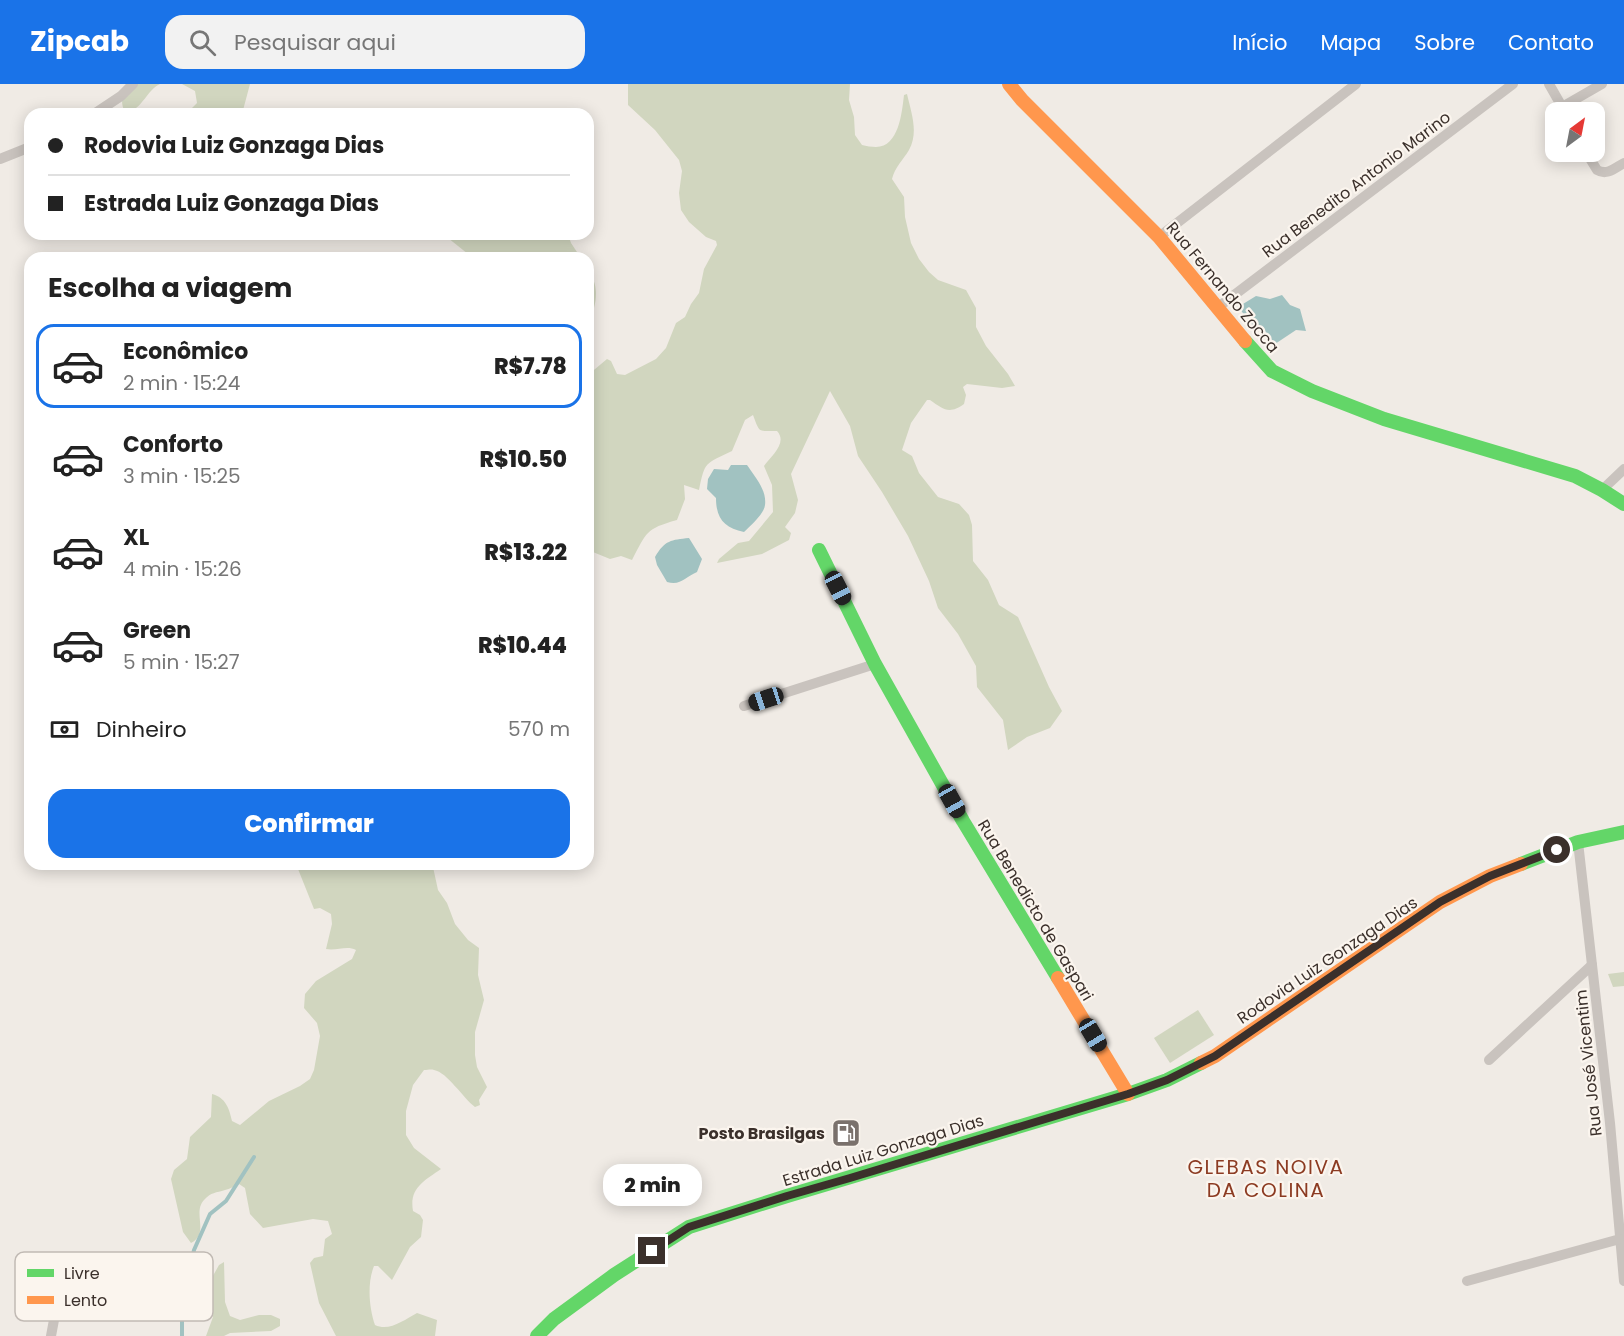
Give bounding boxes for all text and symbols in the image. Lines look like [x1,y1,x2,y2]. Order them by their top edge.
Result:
search box [165,15,585,69]
text: Zipcab [30,22,129,61]
icon: search [186,26,219,59]
text: Pesquisar aqui [234,27,396,58]
text: Início [1232,28,1287,57]
text: Mapa [1320,28,1381,57]
text: Sobre [1414,28,1475,57]
text: Contato [1508,28,1594,57]
north arrow [1545,102,1605,162]
map controls [1545,102,1605,162]
street label: Rua Benedito Antonio Marino [1257,106,1455,263]
text: Rodovia Luiz Gonzaga Dias [84,130,384,161]
text: Estrada Luiz Gonzaga Dias [84,188,379,219]
street label: Rua Fernando Zocca [1161,217,1284,358]
text: Escolha a viagem [48,269,292,306]
text: Econômico [123,336,248,367]
icon: car [51,339,105,393]
text: R$7.78 [494,351,567,382]
text: 2 min · 15:24 [123,369,240,397]
text: Conforto [123,429,223,460]
icon: car [51,432,105,486]
text: R$10.50 [479,444,567,475]
text: 3 min · 15:25 [123,462,241,490]
text: XL [123,522,149,553]
icon: car [51,525,105,579]
text: R$13.22 [484,537,567,568]
text: 4 min · 15:26 [123,555,242,583]
car [822,568,854,608]
text: Green [123,615,191,646]
icon: car [51,618,105,672]
text: R$10.44 [478,630,567,661]
text: 5 min · 15:27 [123,648,240,676]
car [746,685,786,713]
icon: cash [48,713,81,746]
text: Dinheiro [96,714,186,745]
text: 570 m [508,715,570,743]
car [935,781,969,821]
button: Confirmar [48,789,570,858]
street label: Rua Benedicto de Gaspari [972,815,1099,1005]
route start [1543,836,1570,863]
street label: Rodovia Luiz Gonzaga Dias [1233,891,1422,1030]
street label: Rua José Vicentim [1569,989,1608,1137]
car [1076,1015,1110,1055]
street label: Estrada Luiz Gonzaga Dias [780,1109,986,1192]
fuel station icon: Posto Brasilgas [830,1117,862,1149]
place label: Posto Brasilgas [699,1122,825,1145]
district label: GLEBAS NOIVA DA COLINA [1188,1153,1344,1204]
callout: 2 min [602,1164,702,1206]
text: 2 min [624,1171,681,1199]
route end [638,1237,665,1264]
legend [15,1252,213,1321]
text: Livre [64,1262,100,1285]
text: Lento [64,1289,107,1312]

